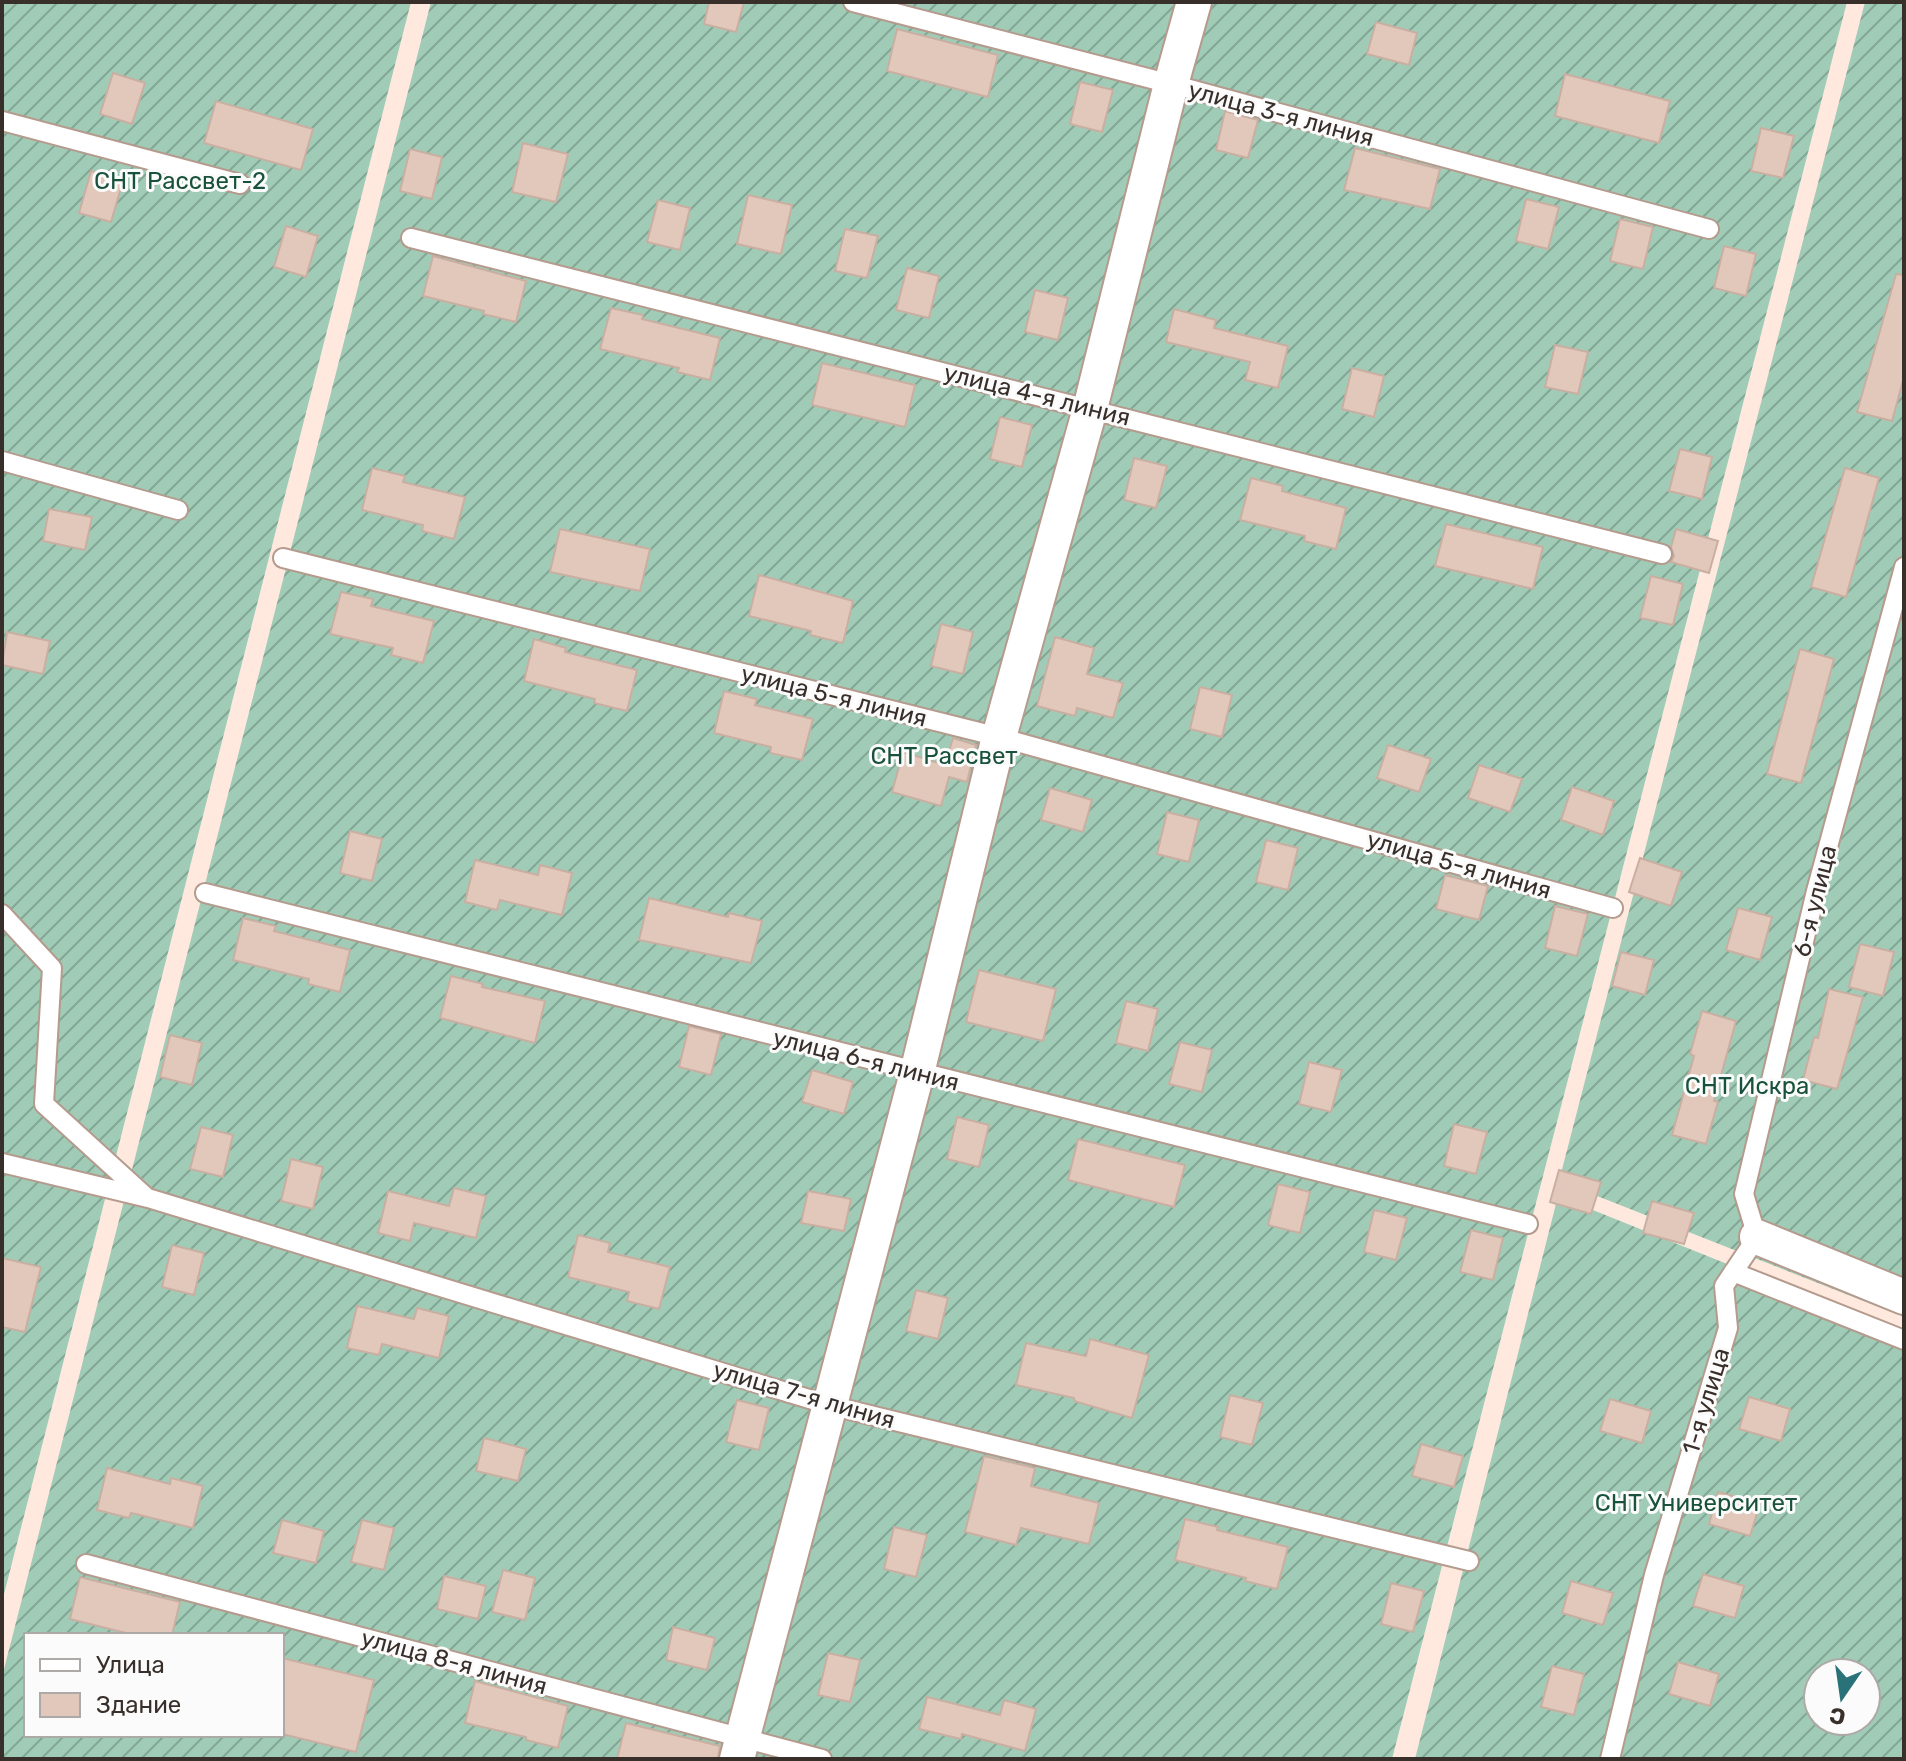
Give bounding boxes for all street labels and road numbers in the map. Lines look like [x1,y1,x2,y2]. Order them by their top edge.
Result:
street label: улица 3-я линия [1185,76,1377,152]
street label: улица 4-я линия [941,358,1133,432]
street label: улица 5-я линия [738,659,930,733]
street label: улица 5-я линия [1364,825,1554,905]
street label: 6-я улица [1788,842,1842,960]
street label: улица 6-я линия [770,1023,962,1097]
street label: 1-я улица [1677,1344,1735,1458]
street label: улица 7-я линия [710,1356,898,1434]
street label: улица 8-я линия [358,1624,550,1700]

